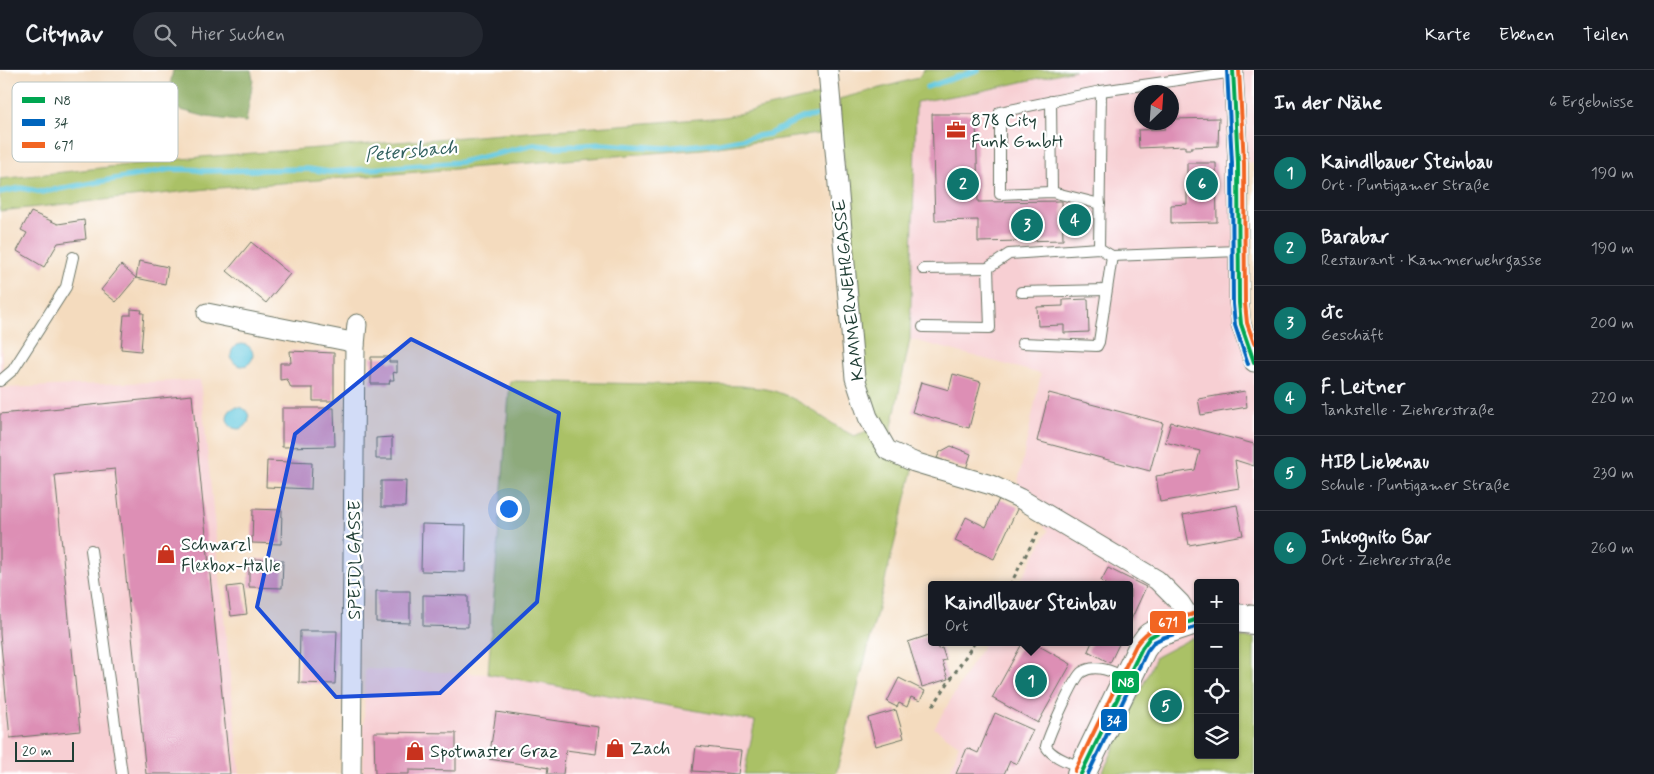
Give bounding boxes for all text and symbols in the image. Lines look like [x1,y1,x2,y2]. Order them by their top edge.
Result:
search box [133,12,483,57]
text: Citynav [25,19,103,50]
icon: search [151,21,179,49]
text: Hier suchen [191,22,285,47]
text: Karte [1425,23,1471,47]
text: Ebenen [1499,23,1555,47]
text: Teilen [1583,23,1629,47]
legend [12,82,178,162]
north arrow [1134,85,1179,130]
text: In der Nähe [1274,89,1382,117]
text: N8 [54,92,71,110]
text: 6 Ergebnisse [1549,92,1634,113]
place label: 878 City Funk GmbH [971,109,1063,154]
text: 34 [54,114,69,132]
office icon: 878 City Funk GmbH [945,119,967,141]
water label: Petersbach [364,135,459,168]
text: 671 [54,137,74,155]
text: Kaindlbauer Steinbau [1321,150,1493,175]
text: 1 [1286,163,1294,184]
text: 190 m [1591,163,1634,184]
pin: 2 [947,165,979,203]
pin: 6 [1186,165,1218,203]
text: Ort · Puntigamer Straße [1321,175,1490,196]
street label: KAMMERWEHRGASSE [827,197,870,382]
pin: 4 [1059,201,1091,239]
pin: 3 [1011,206,1043,244]
text: Barabar [1321,225,1389,250]
text: 2 [1286,238,1294,259]
text: 190 m [1591,238,1634,259]
text: Restaurant · Kammerwehrgasse [1321,250,1542,271]
text: ctc [1321,300,1343,325]
text: 3 [1286,313,1294,334]
text: 200 m [1590,313,1634,334]
text: Geschäft [1321,325,1383,346]
text: F. Leitner [1321,375,1405,400]
text: 4 [1285,388,1295,409]
text: 220 m [1591,388,1634,409]
text: Tankstelle · Ziehrerstraße [1321,400,1495,421]
text: HIB Liebenau [1321,450,1429,475]
text: 5 [1285,463,1295,484]
text: 230 m [1593,463,1634,484]
text: Schule · Puntigamer Straße [1321,475,1510,496]
your location [496,496,522,522]
street label: SPEIDLGASSE [343,500,367,620]
text: Inkognito Bar [1321,525,1431,550]
place label: Schwarzl Flexbox-Halle [181,533,281,578]
text: 6 [1286,538,1294,559]
text: 260 m [1591,538,1634,559]
shop icon: Schwarzl Flexbox-Halle [155,543,177,565]
text: Ort · Ziehrerstraße [1321,550,1452,571]
map controls [1194,579,1239,759]
button: + [1194,579,1239,624]
popup [928,581,1133,646]
text: Kaindlbauer Steinbau [945,591,1116,616]
line badge: 671 [1149,610,1187,634]
text: 671 [1158,614,1178,632]
text: Ort [945,616,968,637]
button: − [1194,624,1239,669]
pin: 1 [1015,662,1047,700]
button: locate [1194,669,1239,714]
line badge: N8 [1111,670,1140,694]
text: N8 [1117,674,1135,692]
pin: 5 [1150,687,1182,725]
line badge: 34 [1100,708,1128,732]
text: 34 [1107,712,1122,730]
button: layers [1194,714,1239,759]
shop icon: Zach [604,737,626,759]
place label: Zach [630,737,670,761]
scale bar [15,739,74,762]
shop icon: Spotmaster Graz [404,740,426,762]
place label: Spotmaster Graz [430,740,558,764]
text: 20 m [22,742,52,760]

